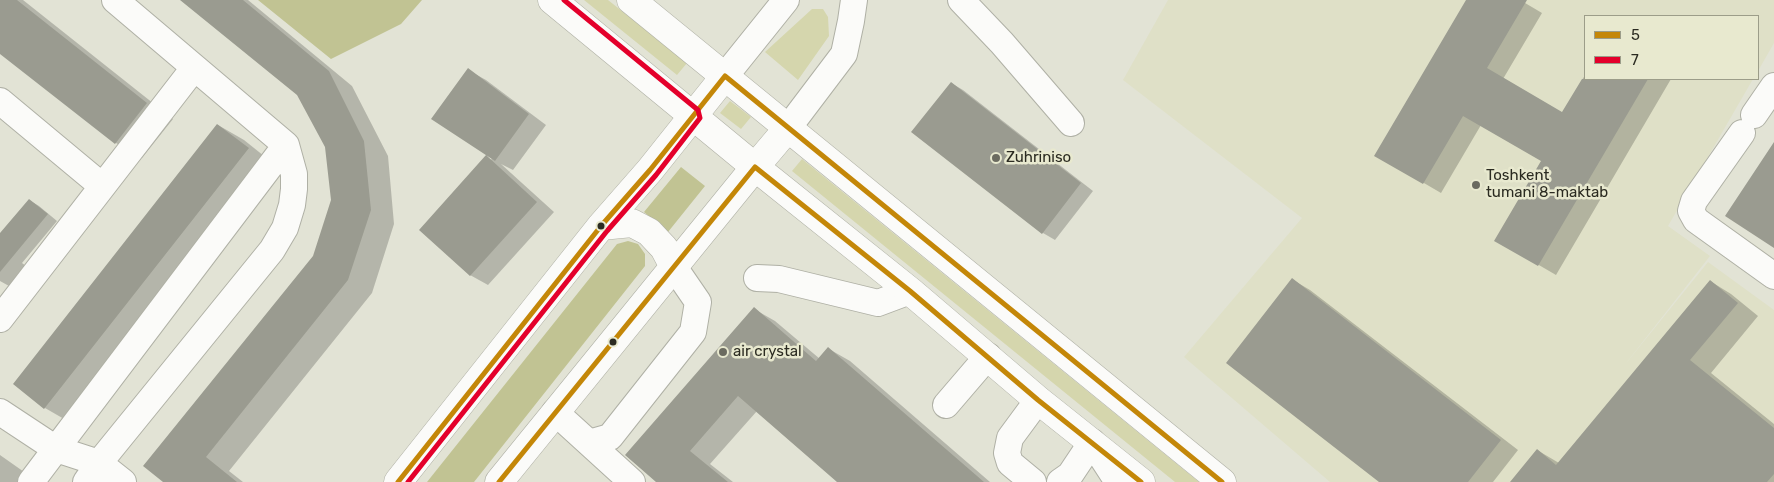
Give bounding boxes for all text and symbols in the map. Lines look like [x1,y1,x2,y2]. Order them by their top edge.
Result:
legend [1584,15,1759,80]
text: 5 [1631,26,1640,44]
text: 7 [1631,51,1639,69]
place label: Zuhriniso [1006,149,1071,167]
marker: Zuhriniso [990,152,1002,164]
place label: Toshkent tumani 8-maktab [1486,167,1608,202]
marker: Toshkent tumani 8-maktab [1470,179,1482,191]
unlabelled marker [596,221,606,231]
unlabelled marker [608,337,618,347]
place label: air crystal [733,343,802,361]
marker: air crystal [717,346,729,358]

